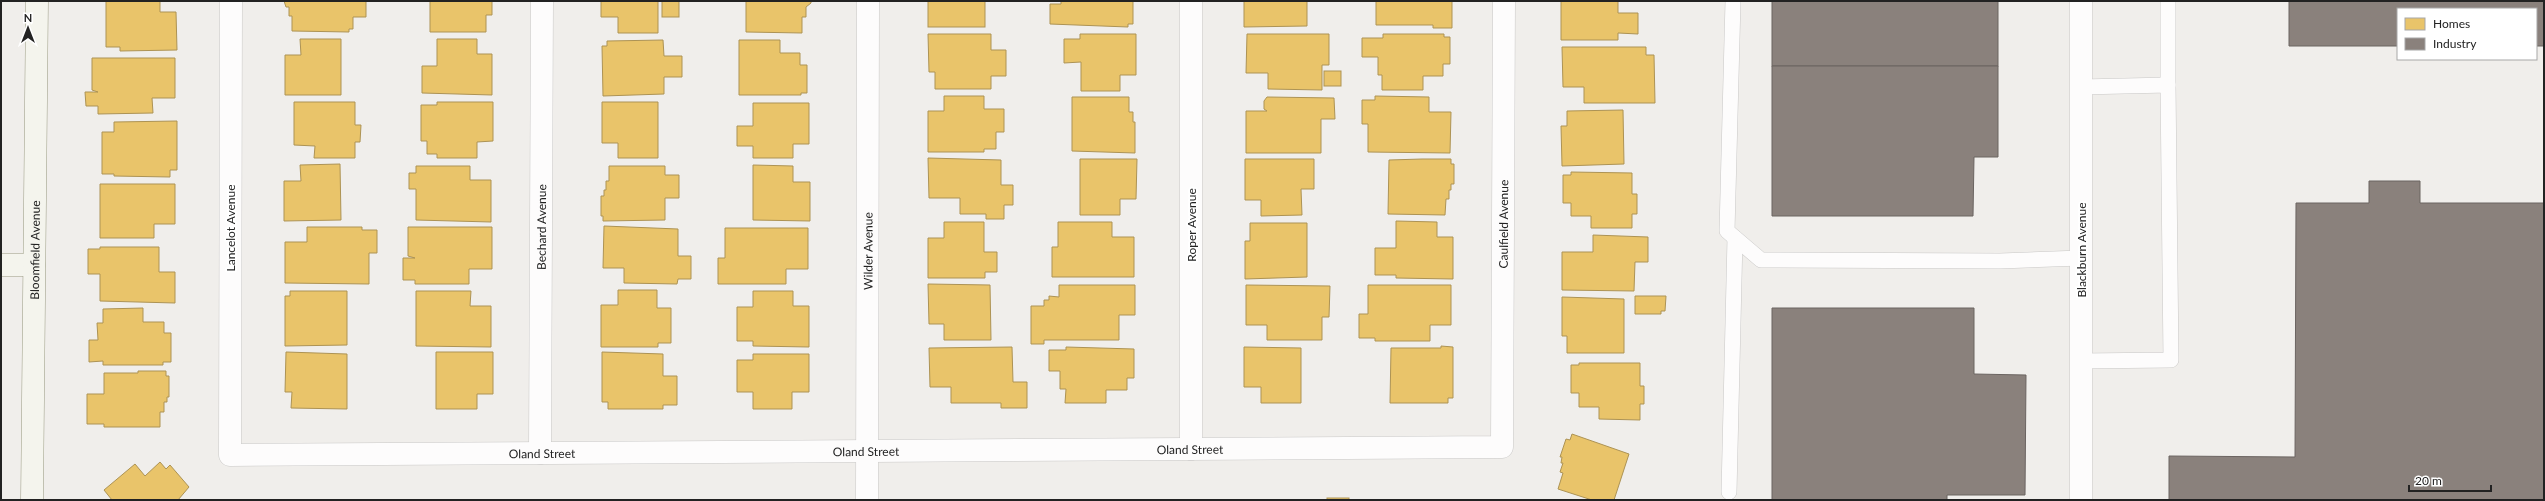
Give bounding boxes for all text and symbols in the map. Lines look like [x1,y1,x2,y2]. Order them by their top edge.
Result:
north arrow [8,8,48,48]
legend [2397,8,2537,60]
text: N [24,11,32,24]
text: Homes [2433,16,2470,31]
text: Industry [2433,36,2477,51]
street label: Caulfield Avenue [1495,180,1511,268]
street label: Lancelot Avenue [223,184,238,272]
street label: Bechard Avenue [533,184,549,270]
street label: Roper Avenue [1184,188,1199,262]
street label: Bloomfield Avenue [27,200,43,300]
street label: Blackburn Avenue [2074,202,2089,298]
street label: Wilder Avenue [860,212,875,290]
street label: Oland Street [1157,441,1224,457]
street label: Oland Street [833,443,900,459]
street label: Oland Street [509,445,576,461]
scale bar [2409,467,2491,493]
text: 20 m [2415,473,2442,488]

